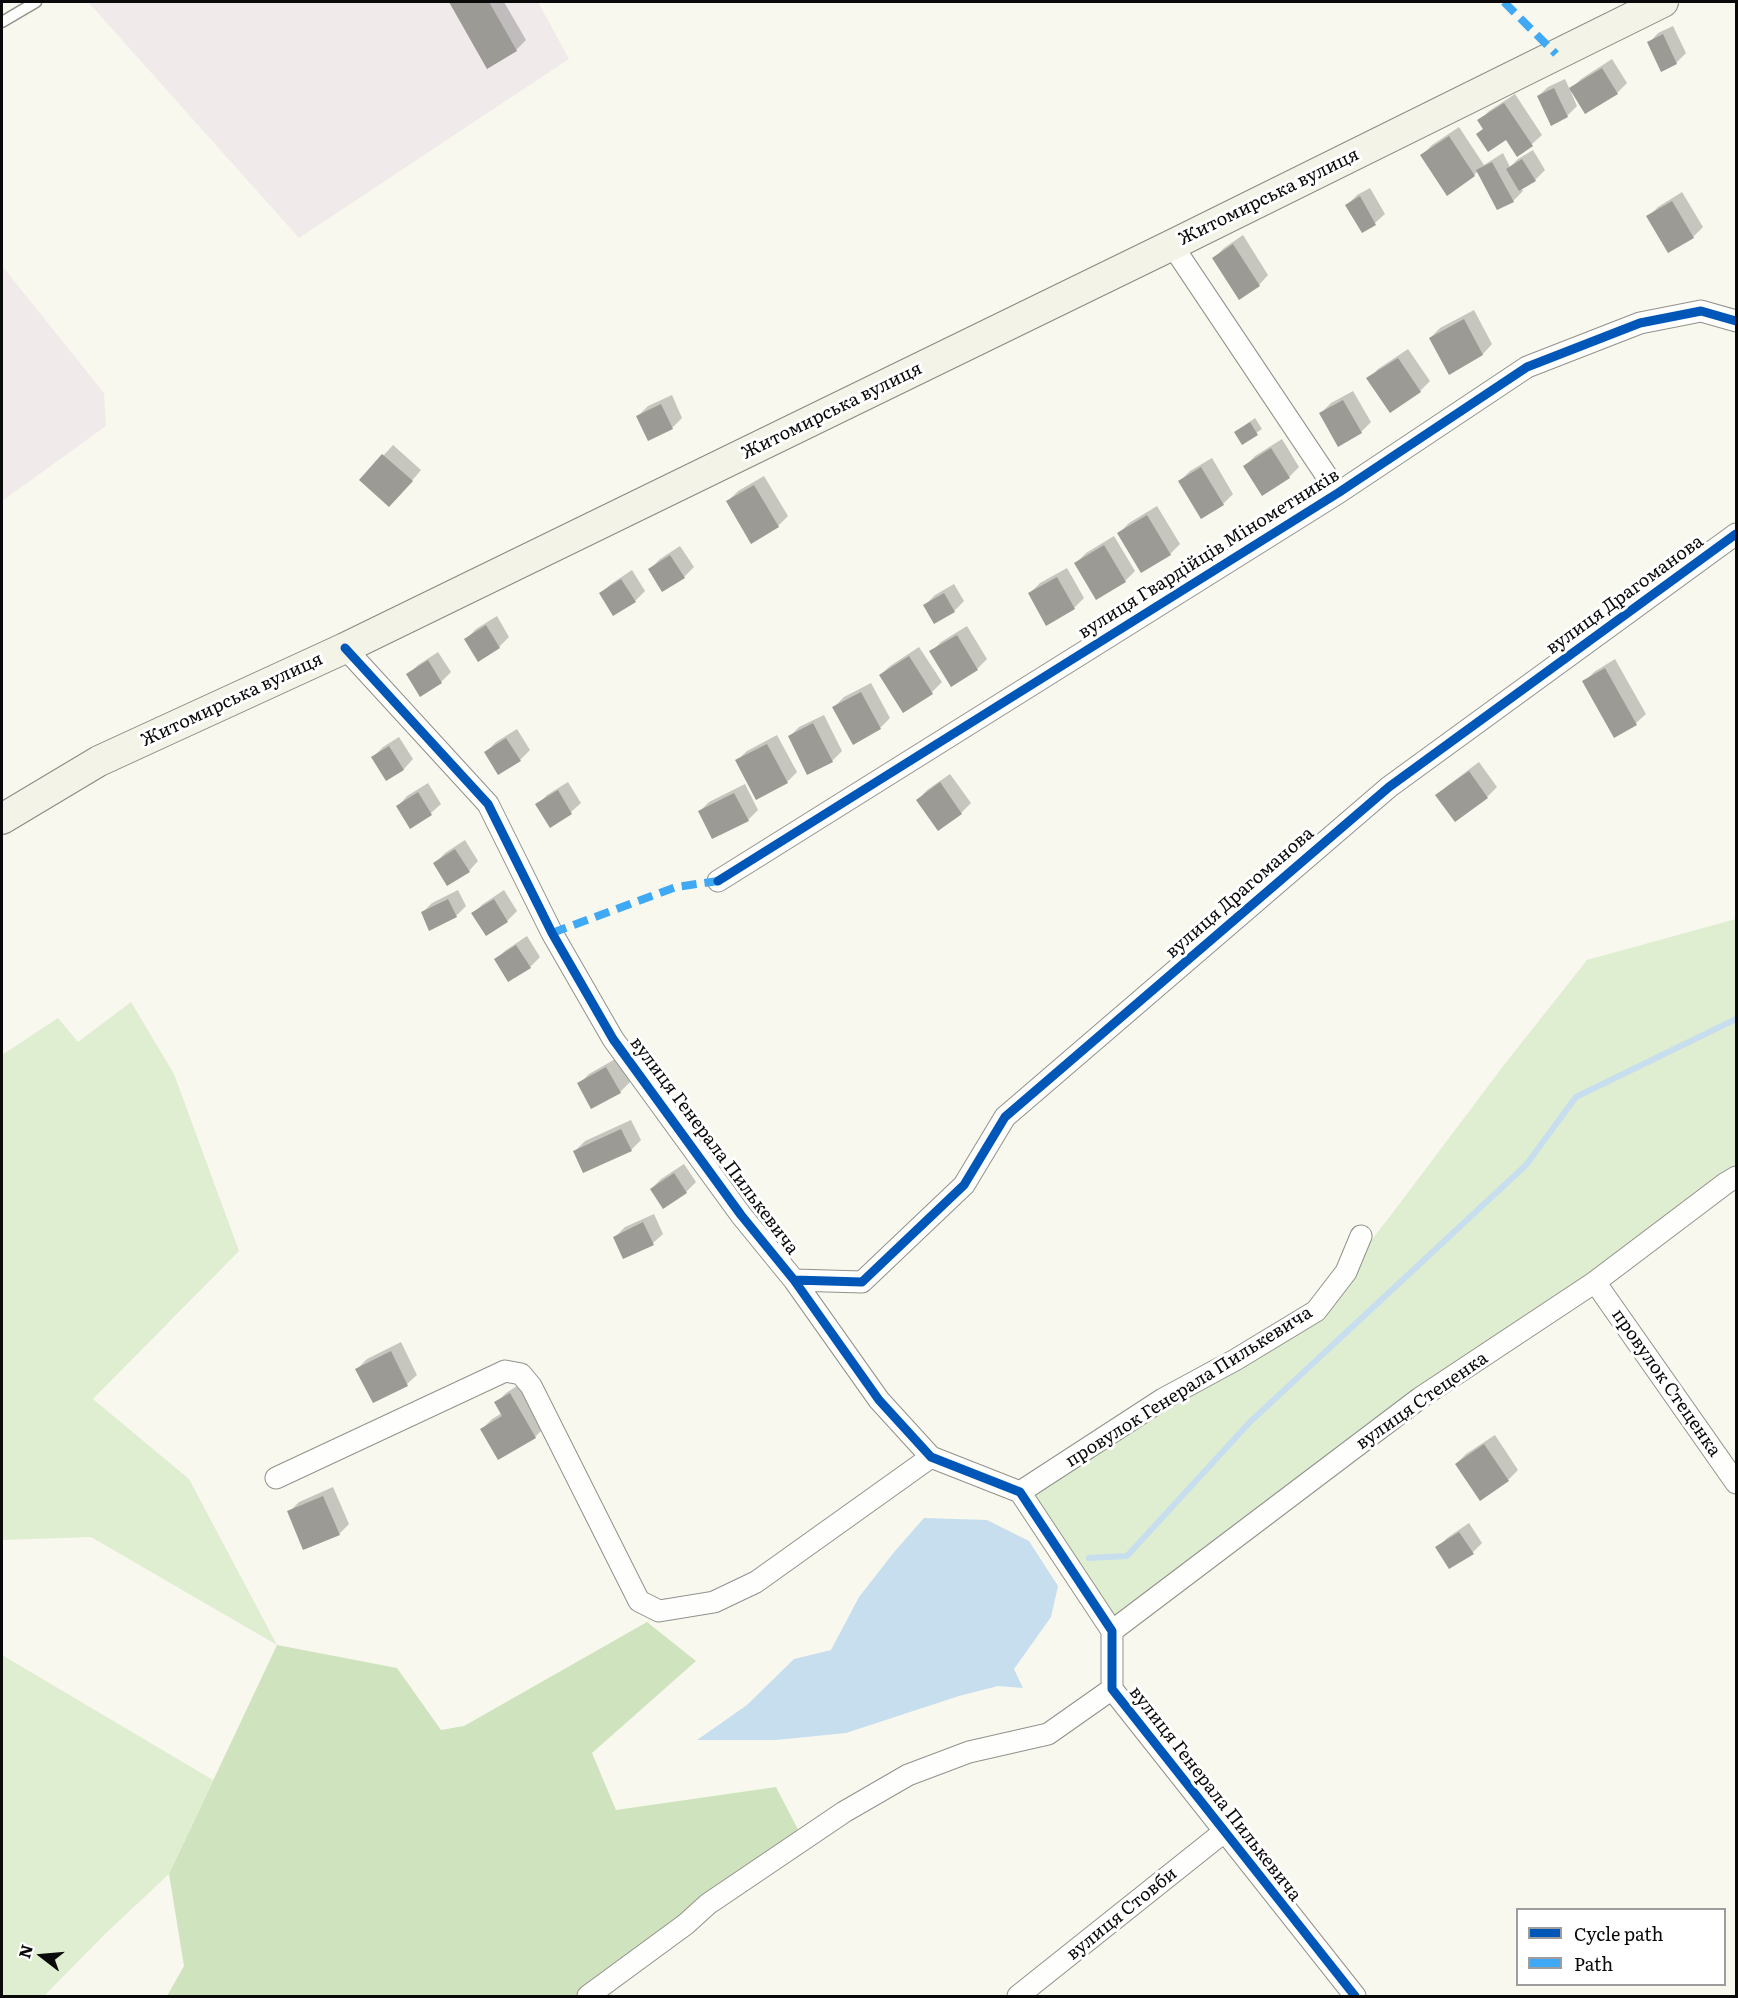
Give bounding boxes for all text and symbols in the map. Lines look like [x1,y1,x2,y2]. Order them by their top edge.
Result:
street label: Житомирська вулиця [1175,144,1363,250]
street label: Житомирська вулиця [738,358,926,464]
street label: вулиця Гвардійців Мінометників [1075,464,1343,644]
street label: вулиця Драгоманова [1542,531,1708,659]
street label: Житомирська вулиця [138,648,326,752]
street label: вулиця Драгоманова [1162,823,1318,963]
street label: вулиця Генерала Пилькевича [625,1033,803,1259]
street label: провулок Генерала Пилькевича [1062,1302,1316,1472]
street label: провулок Стеценка [1607,1305,1725,1461]
street label: вулиця Стеценка [1352,1347,1492,1455]
street label: вулиця Генерала Пилькевича [1124,1682,1306,1906]
street label: вулиця Стовби [1062,1863,1182,1965]
legend [1516,1908,1726,1986]
text: Cycle path [1574,1920,1663,1947]
north arrow [12,1926,72,1986]
text: N [11,1941,38,1961]
text: Path [1574,1950,1613,1977]

